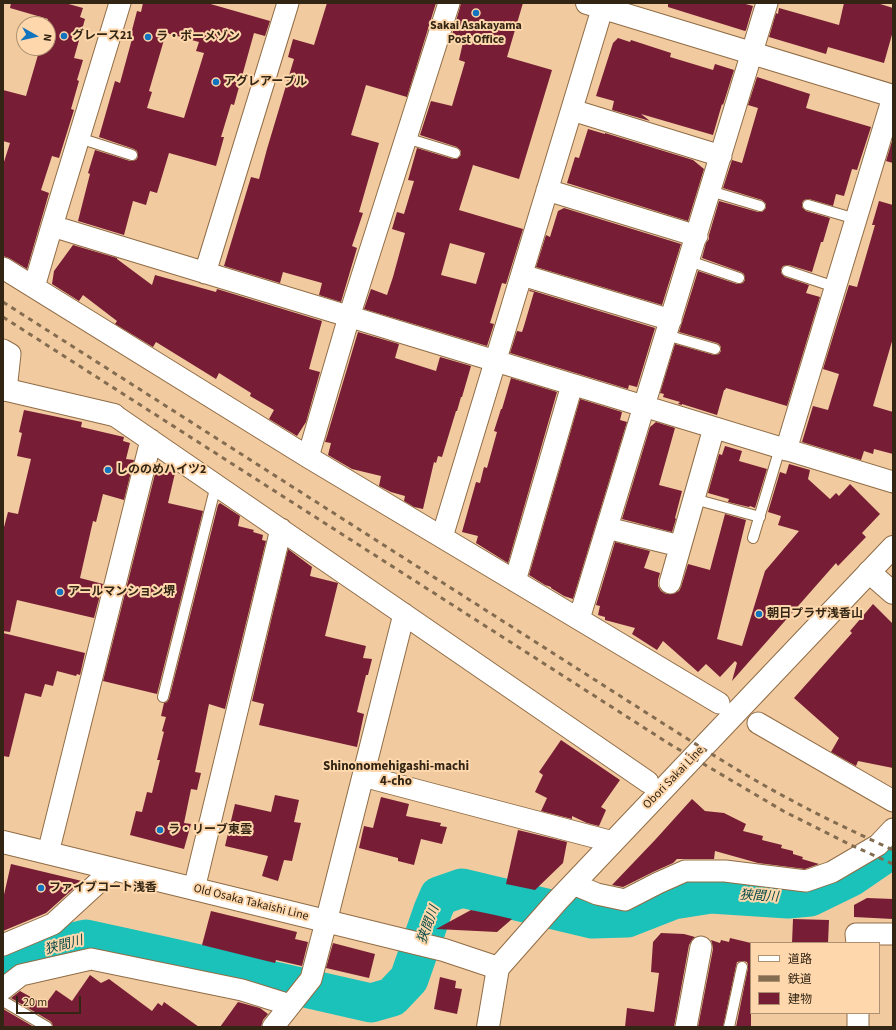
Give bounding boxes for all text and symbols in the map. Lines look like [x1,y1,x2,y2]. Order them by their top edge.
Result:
marker: Sakai Asakayama Post Office [471,8,481,18]
north arrow [16,16,56,56]
place label: Sakai Asakayama Post Office [430,19,522,47]
place label: グレース21 [72,29,133,43]
place label: ラ・ボーメゾン [156,30,240,44]
marker: グレース21 [59,31,69,41]
marker: ラ・ボーメゾン [143,32,153,42]
text: N [39,33,55,42]
place label: アグレアーブル [224,75,307,89]
marker: アグレアーブル [211,77,221,87]
place label: しののめハイツ2 [116,463,206,477]
marker: しののめハイツ2 [103,465,113,475]
place label: アールマンション堺 [68,585,175,599]
marker: アールマンション堺 [55,587,65,597]
place label: 朝日プラザ浅香山 [767,607,863,621]
marker: 朝日プラザ浅香山 [754,609,764,619]
street label: Obori Sakai Line [640,744,708,812]
district label: Shinonomehigashi-machi 4-cho [323,759,469,790]
place label: ラ・リーブ東雲 [168,823,252,837]
marker: ラ・リーブ東雲 [155,825,165,835]
place label: ファイブコート浅香 [49,881,157,895]
street label: Old Osaka Takaishi Line [192,882,310,924]
marker: ファイブコート浅香 [36,883,46,893]
water label: 狭間川 [739,888,779,906]
water label: 狭間川 [415,904,443,946]
water label: 狭間川 [43,933,85,959]
legend [750,942,880,1014]
text: 道路 [788,951,812,968]
text: 鉄道 [788,971,812,988]
scale bar [18,988,83,1014]
text: 建物 [788,991,812,1008]
text: 20 m [23,994,47,1011]

